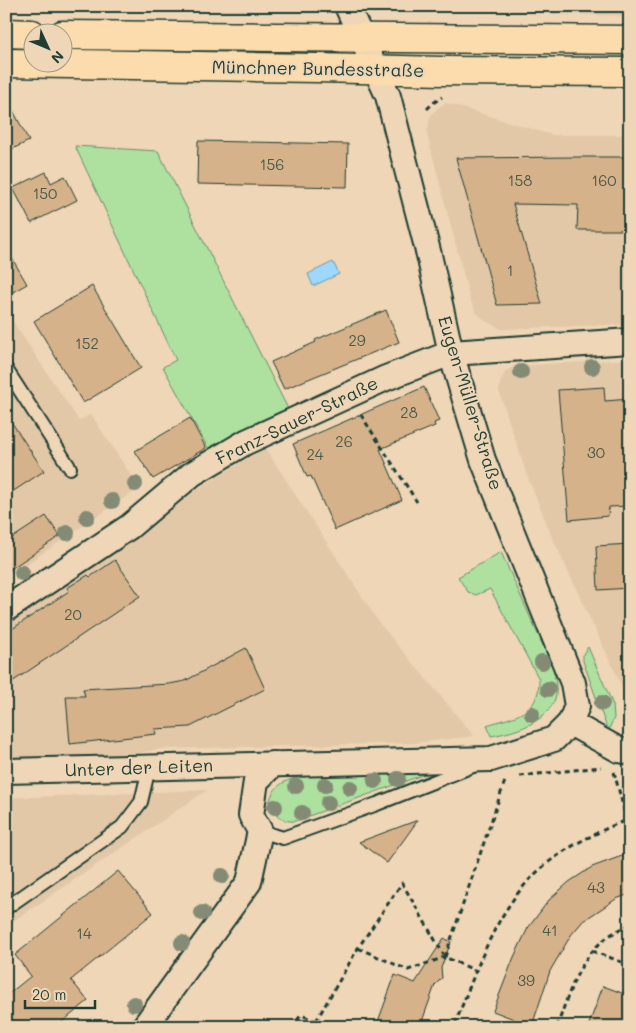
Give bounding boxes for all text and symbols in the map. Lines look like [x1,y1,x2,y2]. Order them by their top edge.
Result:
north arrow [22,22,72,72]
text: N [47,47,68,68]
street label: Münchner Bundesstraße [212,54,425,82]
house number: 156 [260,154,284,174]
house number: 158 [508,170,532,190]
house number: 160 [591,170,617,190]
house number: 150 [33,183,57,203]
house number: 1 [507,260,513,280]
street label: Eugen-Müller-Straße [433,313,509,493]
house number: 29 [348,330,366,350]
house number: 152 [75,333,99,353]
street label: Franz-Sauer-Straße [211,370,382,470]
house number: 28 [400,402,418,422]
house number: 26 [335,431,353,451]
house number: 30 [587,442,605,462]
house number: 24 [306,444,324,464]
house number: 20 [64,604,82,624]
street label: Unter der Leiten [64,752,214,782]
house number: 43 [587,877,605,897]
house number: 41 [542,920,558,940]
house number: 14 [76,923,92,943]
house number: 39 [517,970,535,990]
scale bar [25,978,95,1010]
text: 20 m [32,984,66,1004]

